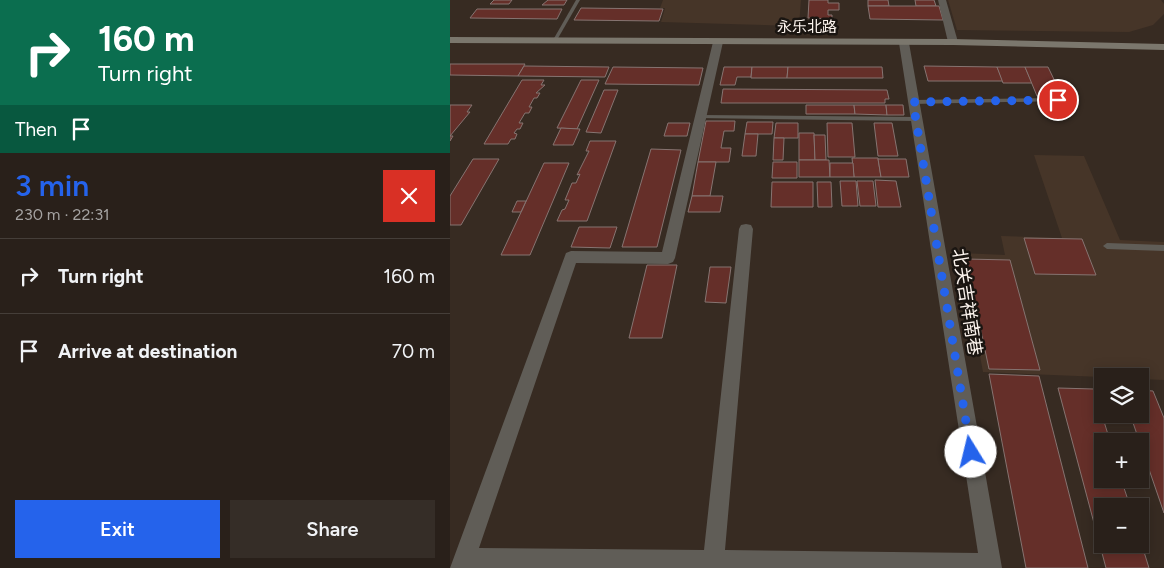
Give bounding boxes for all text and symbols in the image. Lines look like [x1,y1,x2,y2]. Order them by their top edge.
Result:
text: 160 m [98,18,195,60]
street label: 永乐北路 [777,18,837,36]
icon: right [15,20,80,85]
text: Turn right [98,60,193,87]
pin [1037,79,1079,121]
icon: arrive [1044,86,1072,114]
icon: arrive [67,115,95,143]
text: Then [15,118,57,141]
text: 3 min [15,167,89,204]
button: close [383,170,435,222]
text: 230 m · 22:31 [15,205,110,224]
street label: 北关吉祥南巷 [948,247,986,357]
icon: right [15,262,43,290]
text: Turn right [58,265,144,288]
text: 160 m [383,265,435,288]
icon: arrive [15,337,43,365]
text: Arrive at destination [58,340,237,363]
text: 70 m [392,340,435,363]
map controls [1094,368,1149,553]
button: layers [1094,368,1149,423]
position arrow [944,425,996,477]
button: + [1094,433,1149,488]
button: − [1094,498,1149,553]
button: Exit [15,500,220,558]
button: Share [230,500,435,558]

